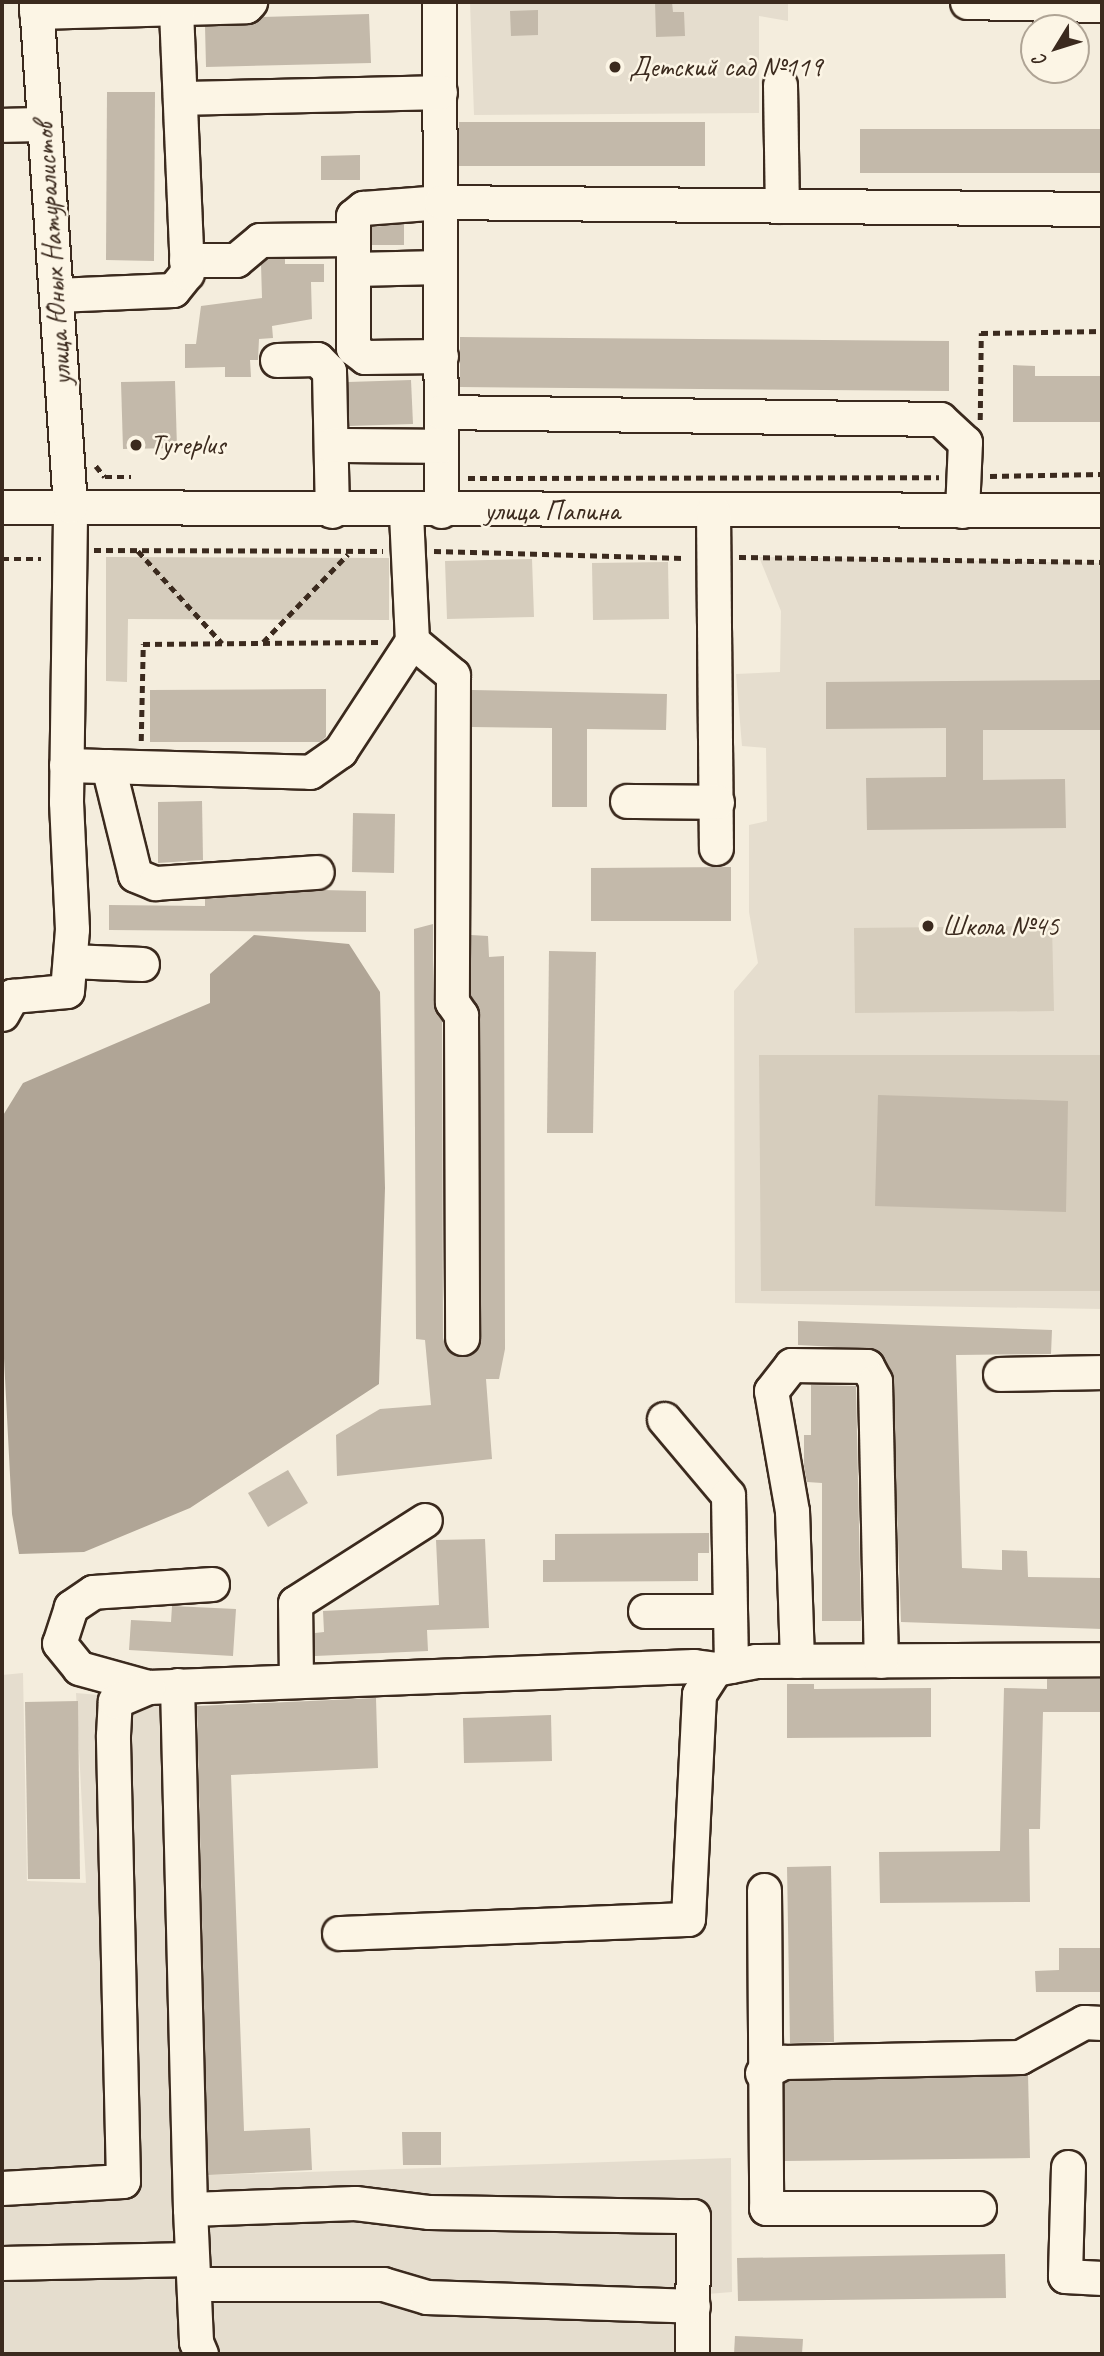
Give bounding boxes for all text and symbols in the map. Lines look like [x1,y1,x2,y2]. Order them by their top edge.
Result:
north arrow [1020,14,1090,84]
place label: Детский сад №119 [629,50,822,84]
text: С [1028,50,1052,72]
marker: Детский сад №119 [607,59,623,75]
street label: улица Юных Натуралистов [27,122,79,386]
place label: Tyreplus [150,428,225,462]
marker: Tyreplus [128,437,144,453]
street label: улица Папина [484,494,620,528]
place label: Школа №45 [942,909,1059,943]
marker: Школа №45 [920,918,936,934]

